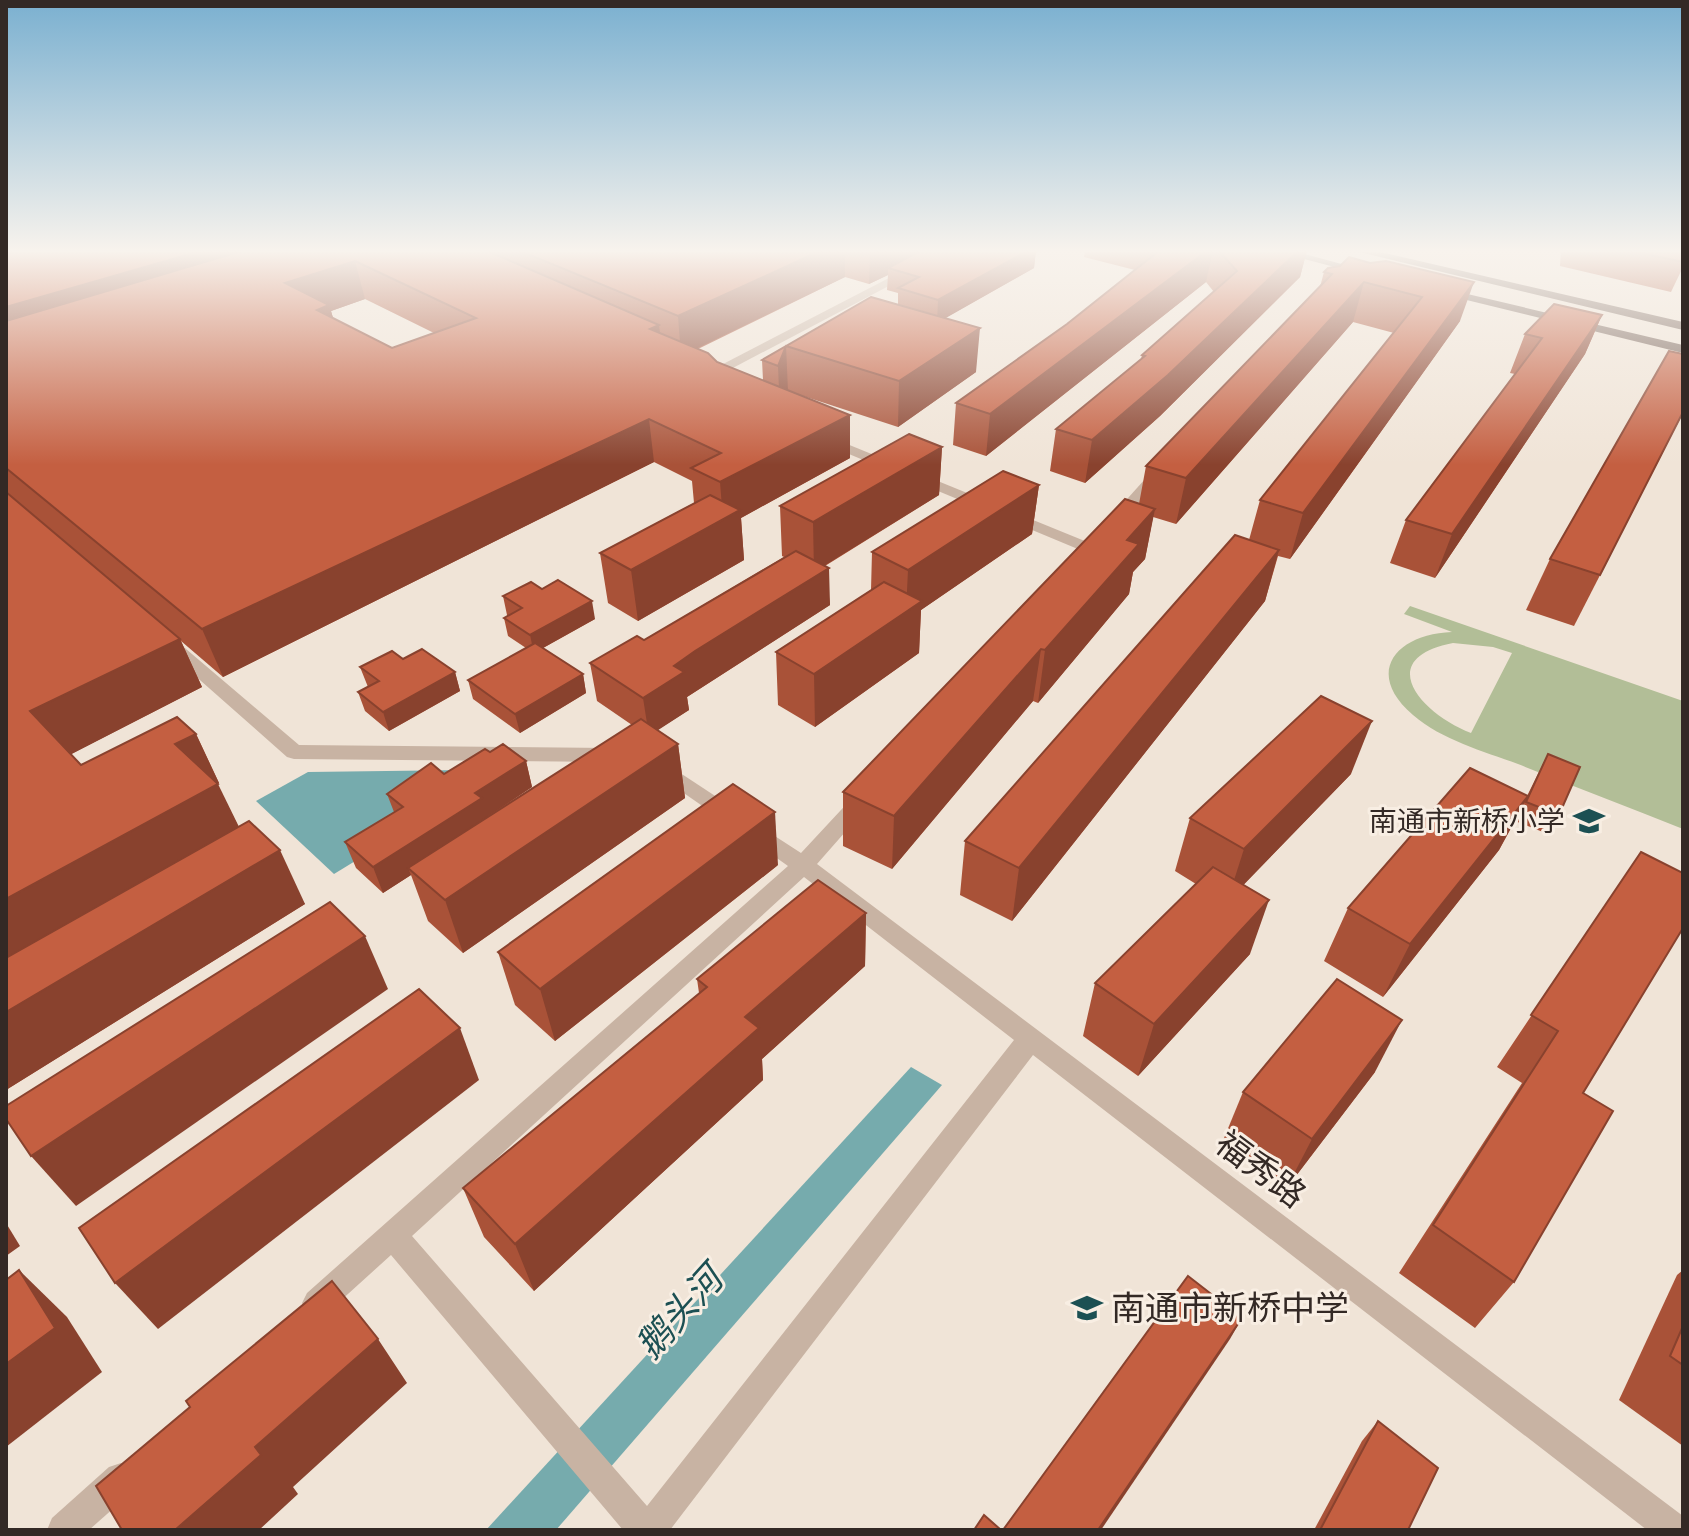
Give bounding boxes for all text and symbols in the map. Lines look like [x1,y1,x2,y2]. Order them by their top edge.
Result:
school or university icon: 南通市新桥小学 [1572,804,1606,838]
place label: 南通市新桥小学 [1369,805,1565,837]
street label: 福秀路 [1209,1122,1314,1215]
water label: 鹅头河 [627,1253,735,1366]
place label: 南通市新桥中学 [1111,1288,1349,1327]
school or university icon: 南通市新桥中学 [1070,1291,1104,1325]

